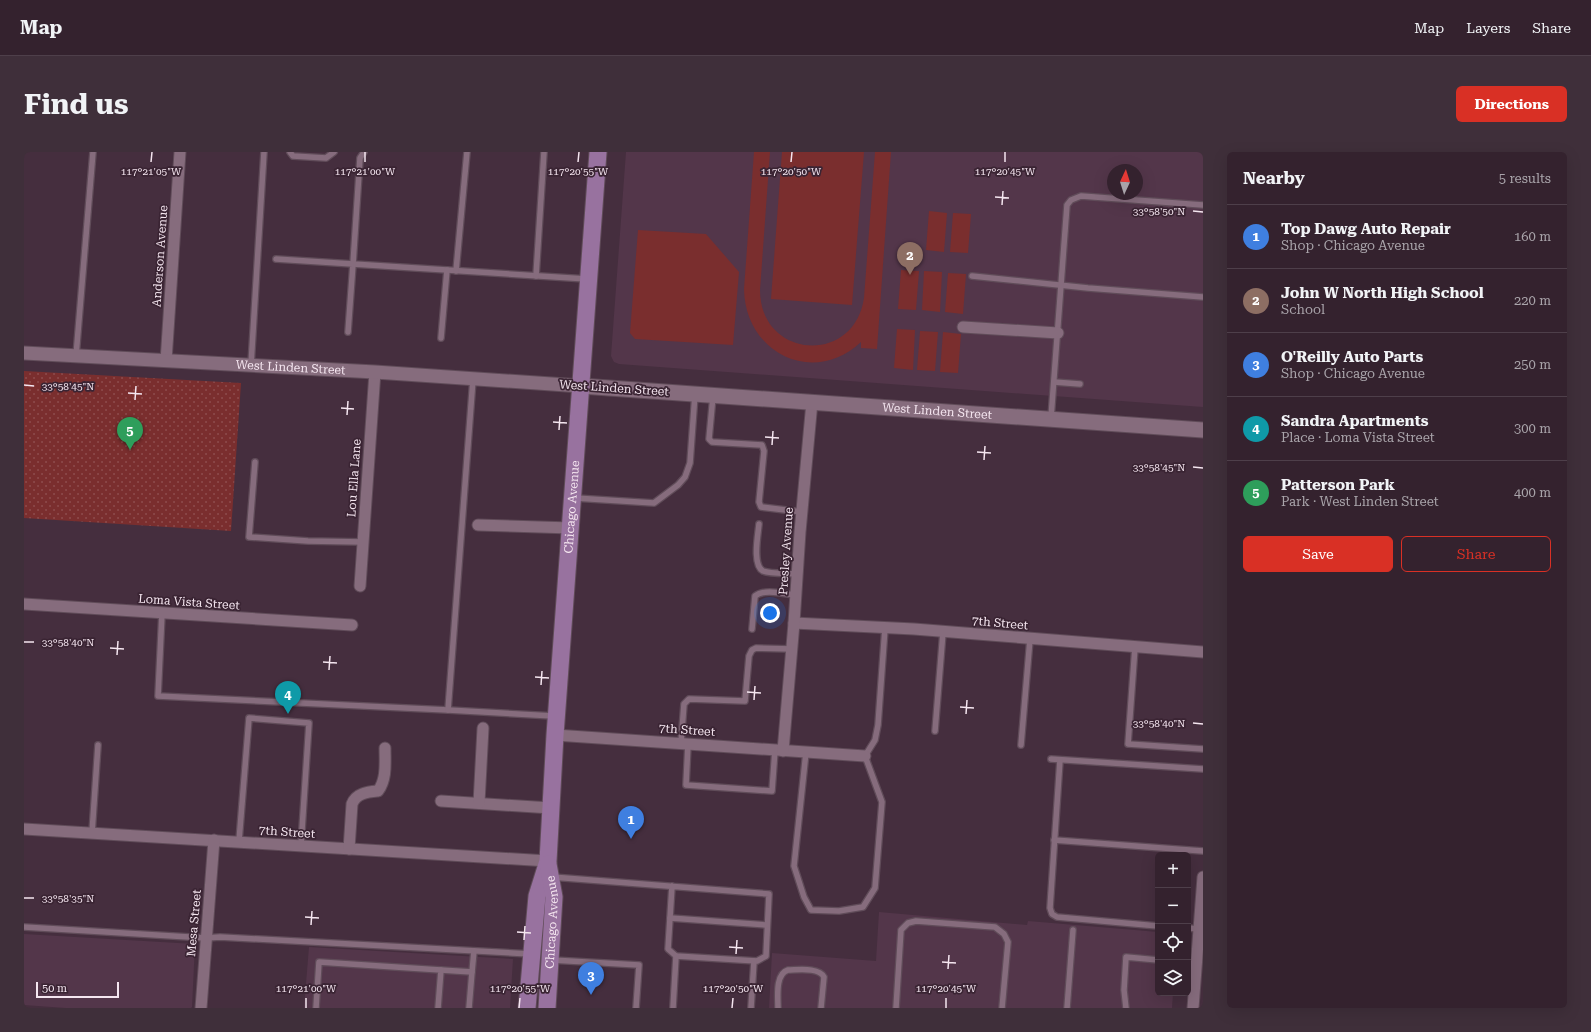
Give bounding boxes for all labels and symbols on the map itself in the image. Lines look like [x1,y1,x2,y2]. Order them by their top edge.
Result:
north arrow [1107,164,1143,200]
text: 117°21'05"W [121,166,182,177]
text: 117°21'00"W [335,166,396,177]
text: 117°20'55"W [548,166,609,177]
text: 117°20'50"W [761,166,822,177]
text: 117°20'45"W [975,166,1036,177]
street label: Anderson Avenue [149,204,171,307]
text: 33°58'50"N [1133,206,1185,217]
pin: 2 [897,242,923,275]
street label: West Linden Street [235,357,346,377]
street label: West Linden Street [559,377,670,399]
text: 33°58'45"N [42,381,94,392]
street label: West Linden Street [882,400,993,422]
pin: 5 [117,417,143,450]
street label: Lou Ella Lane [344,438,364,518]
street label: Chicago Avenue [561,459,582,554]
text: 33°58'45"N [1133,462,1185,473]
street label: Presley Avenue [776,506,796,595]
street label: Loma Vista Street [138,591,241,613]
your location [760,603,780,623]
street label: 7th Street [971,614,1029,632]
text: 33°58'40"N [42,637,94,648]
pin: 4 [275,681,301,714]
text: 33°58'40"N [1133,718,1185,729]
street label: 7th Street [658,721,716,739]
pin: 1 [618,806,644,839]
street label: 7th Street [258,823,316,841]
street label: Chicago Avenue [542,874,561,969]
street label: Mesa Street [184,888,204,957]
text: 33°58'35"N [42,893,94,904]
pin: 3 [578,962,604,995]
scale bar [36,980,119,999]
text: 117°21'00"W [276,983,337,994]
text: 117°20'55"W [490,983,551,994]
text: 117°20'50"W [703,983,764,994]
text: 117°20'45"W [916,983,977,994]

